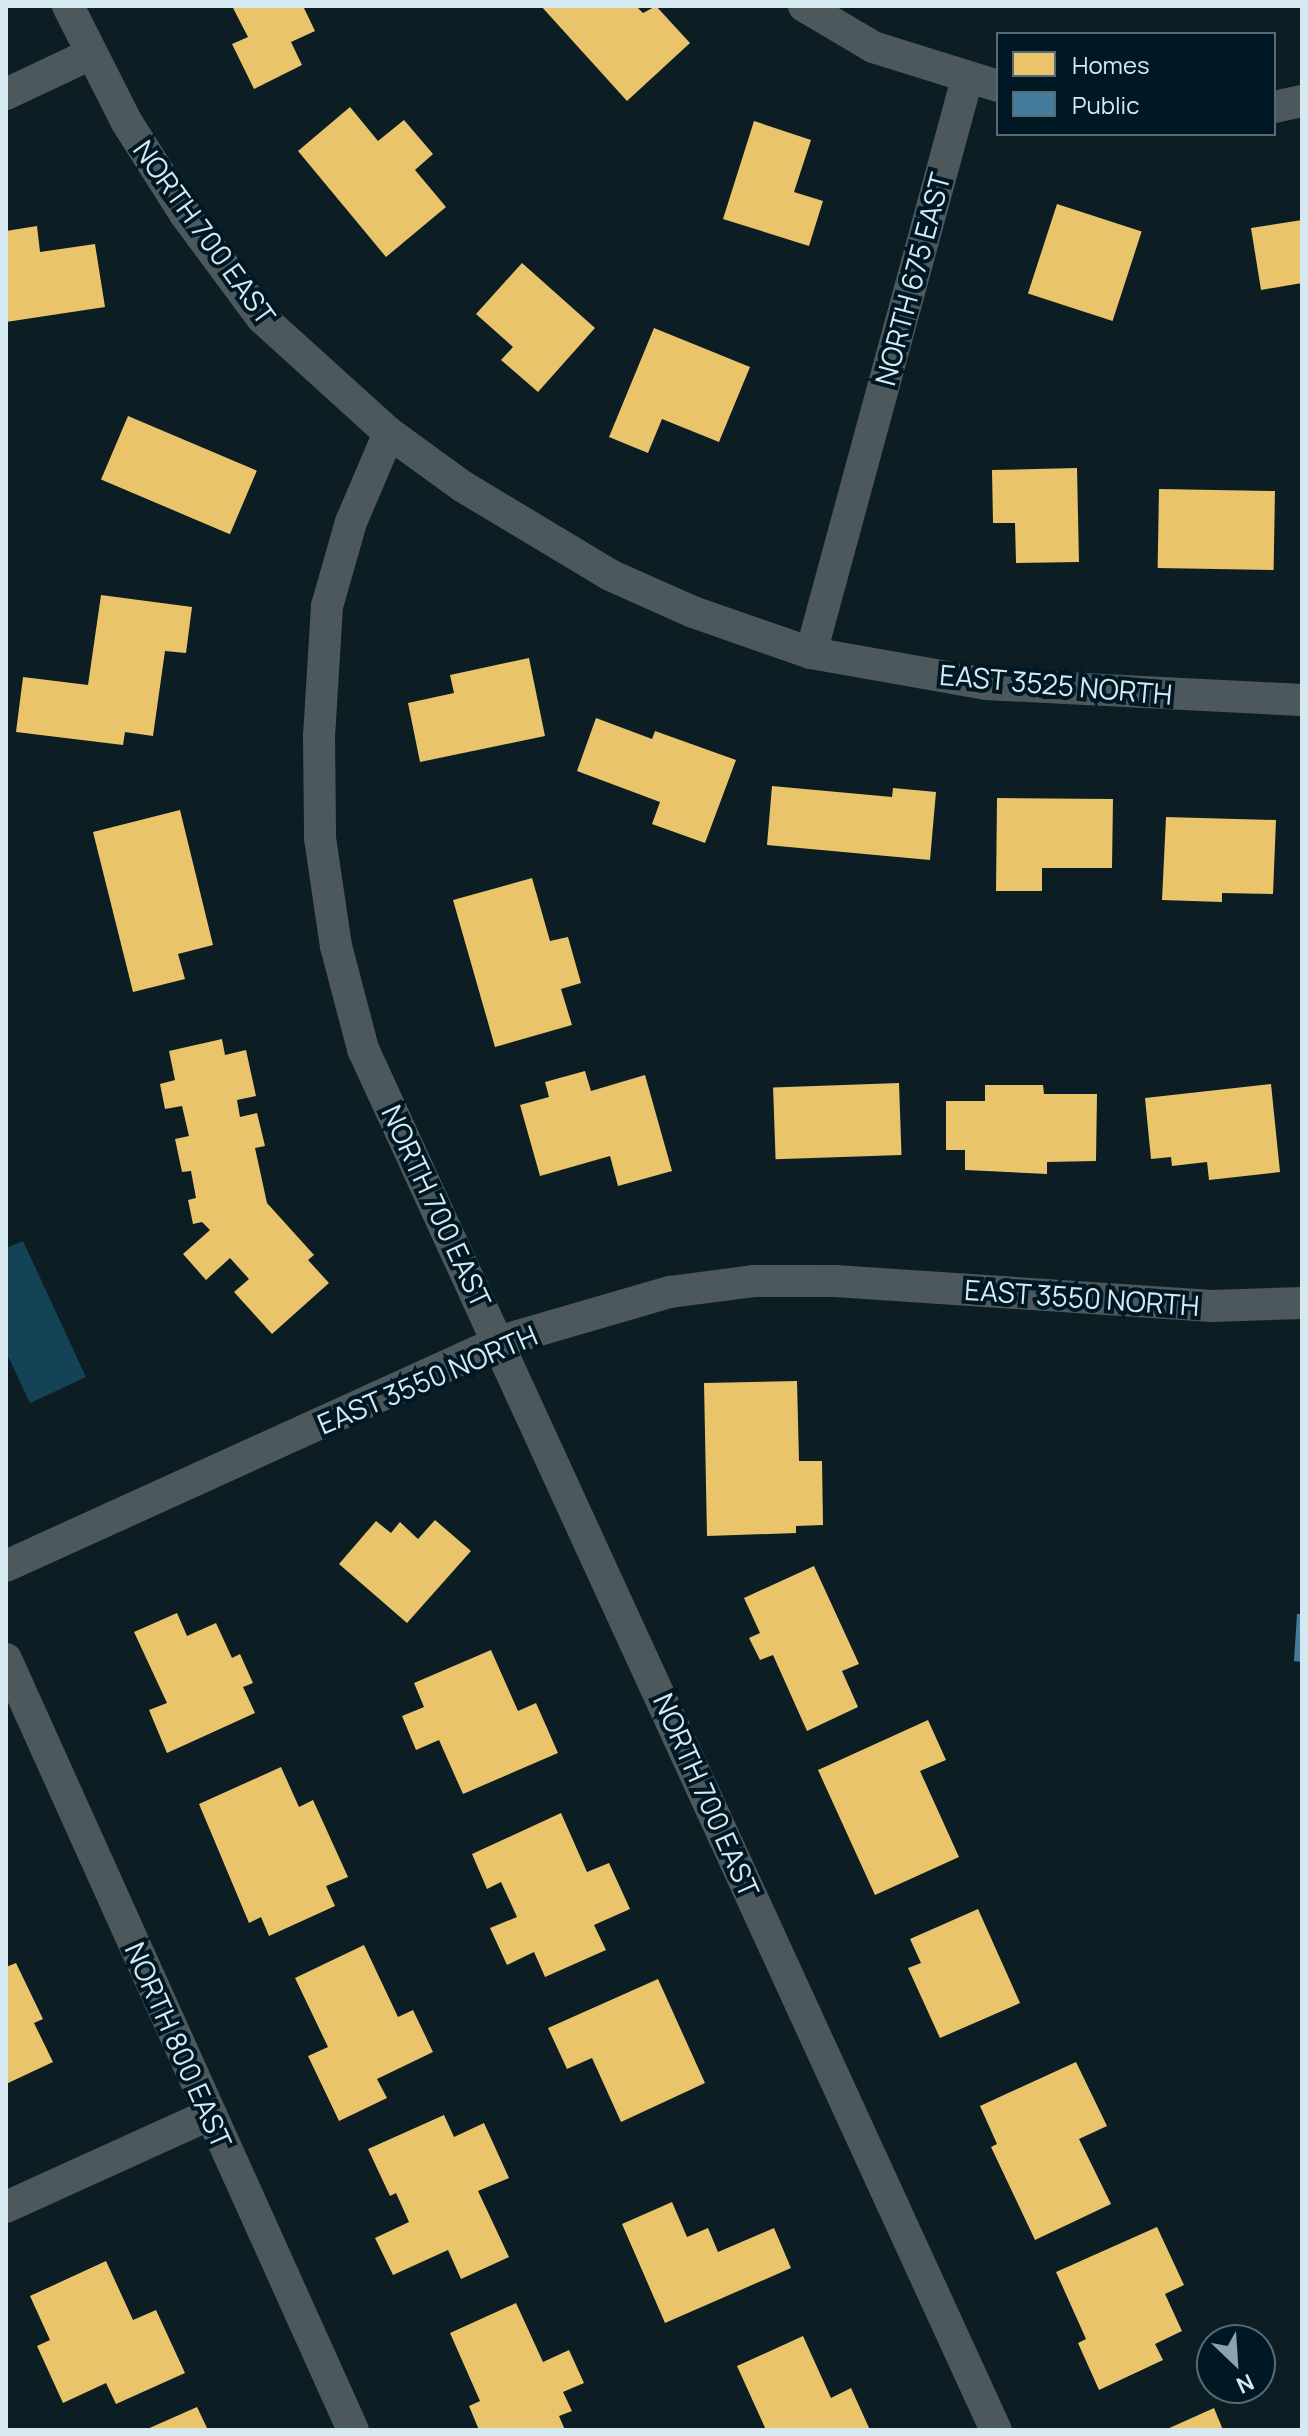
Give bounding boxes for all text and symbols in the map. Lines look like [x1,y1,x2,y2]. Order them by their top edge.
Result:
legend [996,32,1276,136]
text: Homes [1072,48,1150,81]
text: Public [1072,88,1139,121]
street label: NORTH 700 EAST [127,133,283,331]
street label: NORTH 675 EAST [867,169,957,389]
street label: EAST 3525 NORTH [938,657,1174,711]
street label: NORTH 700 EAST [375,1099,499,1313]
street label: EAST 3550 NORTH [963,1272,1201,1322]
street label: EAST 3550 NORTH [312,1317,542,1441]
street label: NORTH 700 EAST [647,1688,767,1902]
street label: NORTH 800 EAST [119,1937,239,2153]
north arrow [1196,2324,1276,2404]
text: N [1232,2367,1259,2401]

